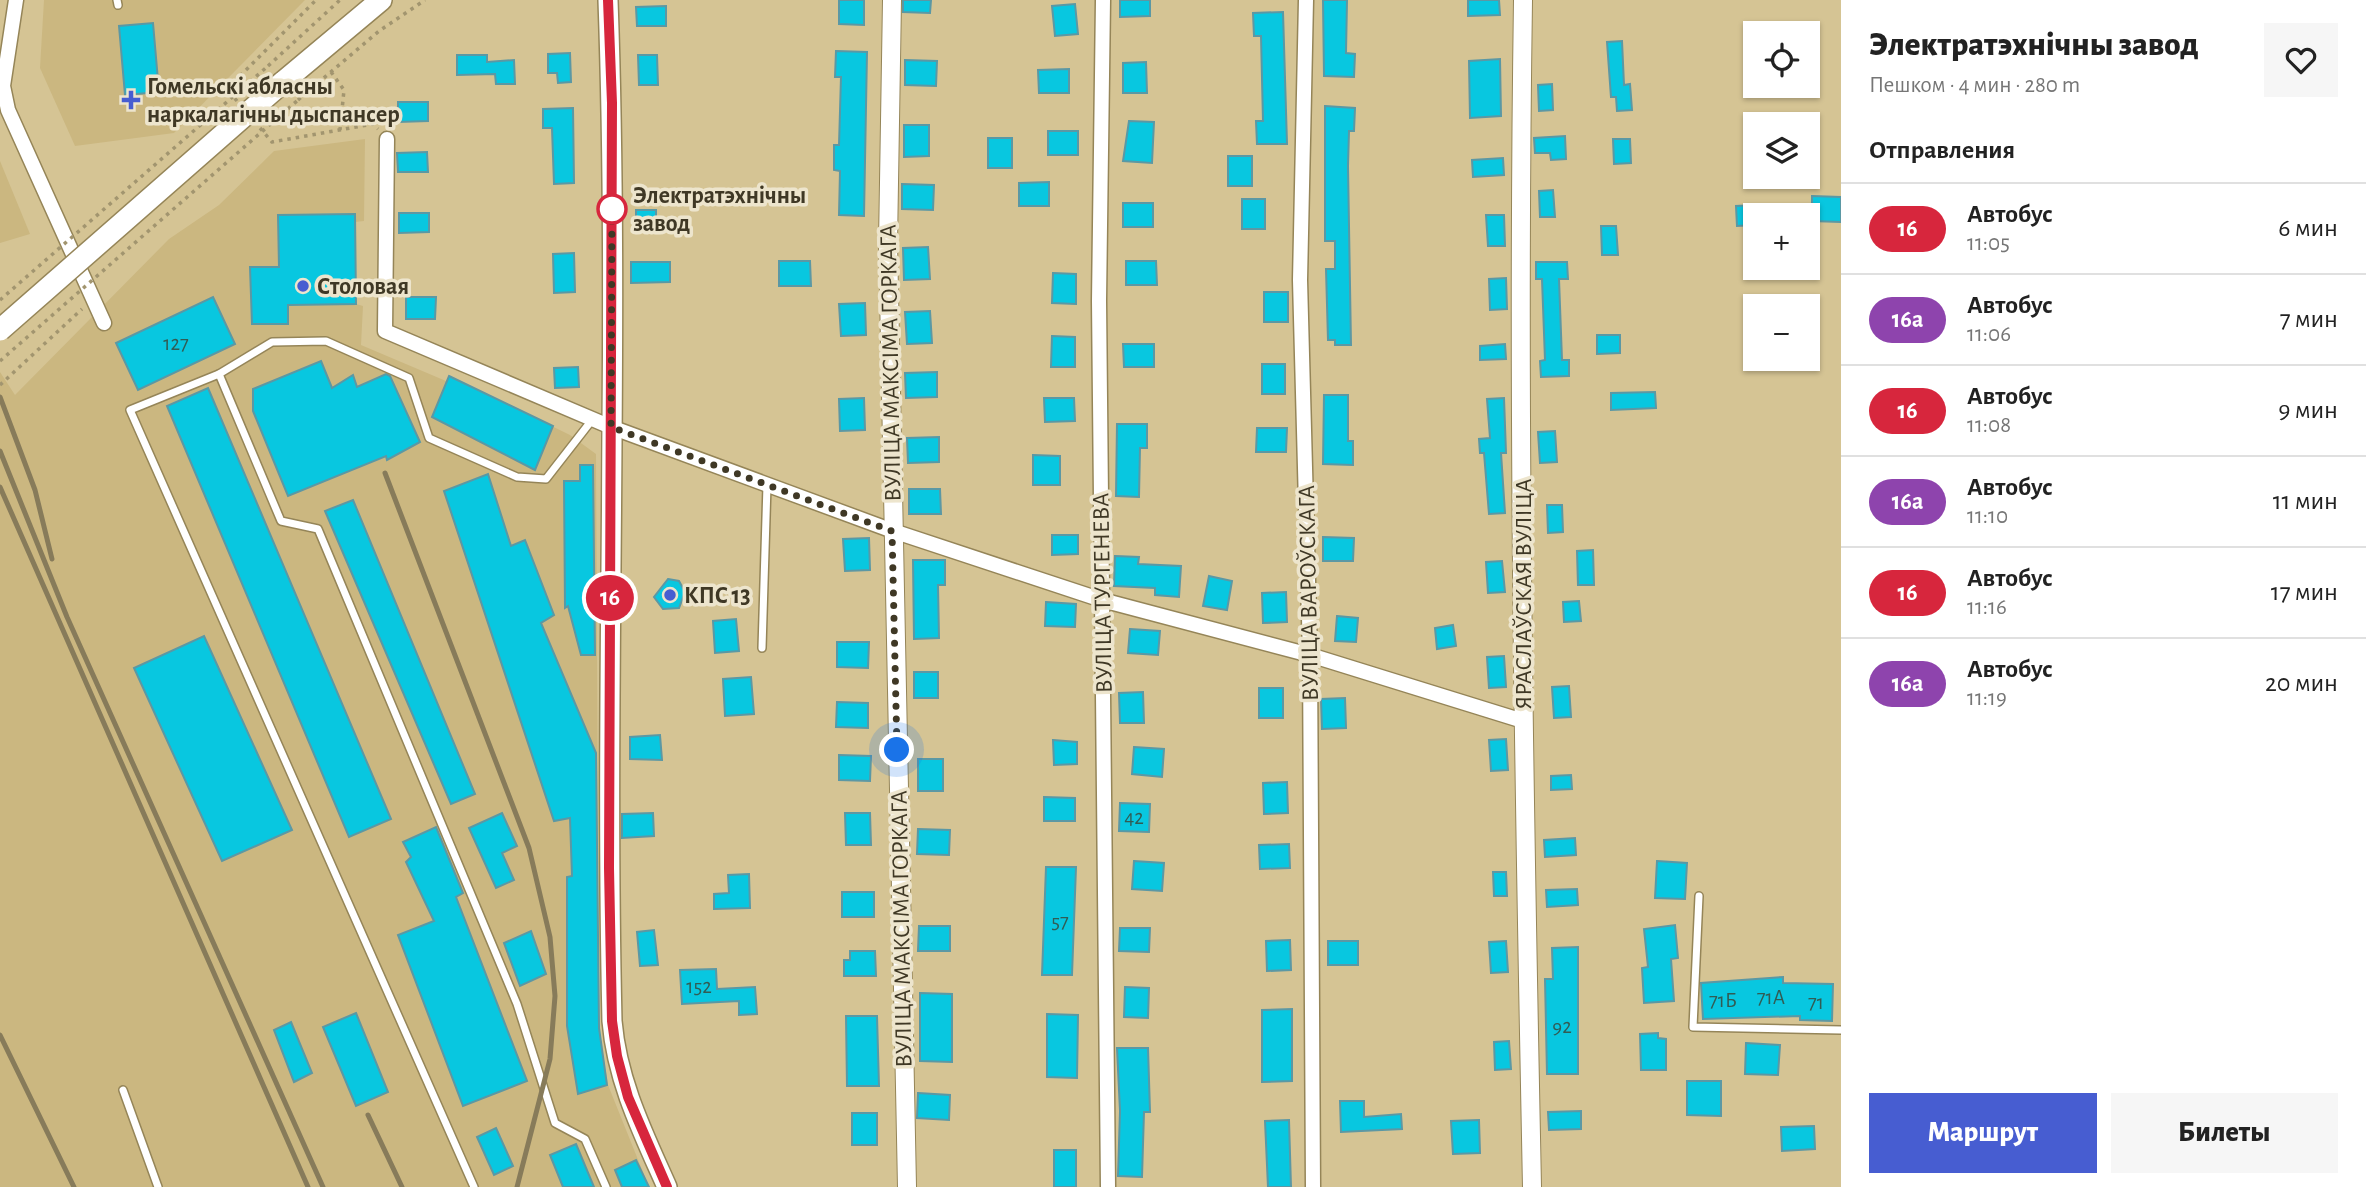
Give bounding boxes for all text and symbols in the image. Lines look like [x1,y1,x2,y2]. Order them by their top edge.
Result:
map controls [1743,21,1820,371]
button: locate [1743,21,1820,98]
button: heart [2264,23,2338,97]
text: Электратэхнічны завод [1869,29,2199,62]
text: Пешком · 4 мин · 280 m [1869,74,2080,97]
place label: Гомельскі абласны наркалагічны дыспансер [147,75,400,127]
marker: Гомельскі абласны наркалагічны дыспансер [121,90,141,110]
button: layers [1743,112,1820,189]
text: Отправления [1869,137,2015,163]
place label: Электратэхнічны завод [633,184,806,236]
marker: Электратэхнічны завод [597,194,627,224]
text: Автобус [1967,201,2053,227]
button: + [1743,203,1820,280]
text: 6 мин [2278,215,2338,241]
text: 16 [1897,217,1918,241]
street label: ВУЛІЦА МАКСІМА ГОРКАГА [877,224,905,502]
text: 11:05 [1967,232,2010,255]
place label: Столовая [317,275,409,299]
marker: Столовая [295,278,311,294]
text: Автобус [1967,292,2053,318]
button: − [1743,294,1820,371]
text: 7 мин [2280,306,2338,332]
text: 16а [1892,308,1923,332]
text: 11:06 [1967,323,2011,346]
house number: 127 [163,333,189,354]
text: Автобус [1967,383,2053,409]
text: 9 мин [2278,397,2338,423]
text: 16 [1897,399,1918,423]
text: 11:08 [1967,414,2011,437]
text: Автобус [1967,474,2053,500]
street label: ЯРАСЛАЎСКАЯ ВУЛІЦА [1512,478,1536,710]
street label: ВУЛІЦА ВАРОЎСКАГА [1295,485,1323,701]
text: 11 мин [2273,488,2338,514]
text: 16а [1892,490,1923,514]
street label: ВУЛІЦА ТУРГЕНЕВА [1089,493,1117,693]
text: 11:10 [1967,505,2008,528]
text: Автобус [1967,565,2053,591]
line badge: 16 [578,575,642,621]
text: 17 мин [2271,579,2338,605]
text: 16 [1897,581,1918,605]
place label: КПС 13 [684,584,751,608]
text: 16 [600,586,620,610]
marker: КПС 13 [662,587,678,603]
text: 11:16 [1967,596,2007,619]
text: Автобус [1967,656,2053,682]
text: 20 мин [2265,670,2338,696]
text: 16а [1892,672,1923,696]
text: 11:19 [1967,687,2007,710]
your location [879,732,914,767]
street label: ВУЛІЦА МАКСІМА ГОРКАГА [888,790,916,1068]
house number: 42 [1124,807,1144,828]
house number: 57 [1051,911,1069,932]
house number: 152 [686,976,712,997]
house number: 71А [1757,987,1785,1008]
house number: 71Б [1709,990,1737,1011]
house number: 71 [1808,992,1824,1013]
house number: 92 [1552,1016,1572,1037]
button: Маршрут [1869,1093,2097,1173]
button: Билеты [2111,1093,2338,1173]

